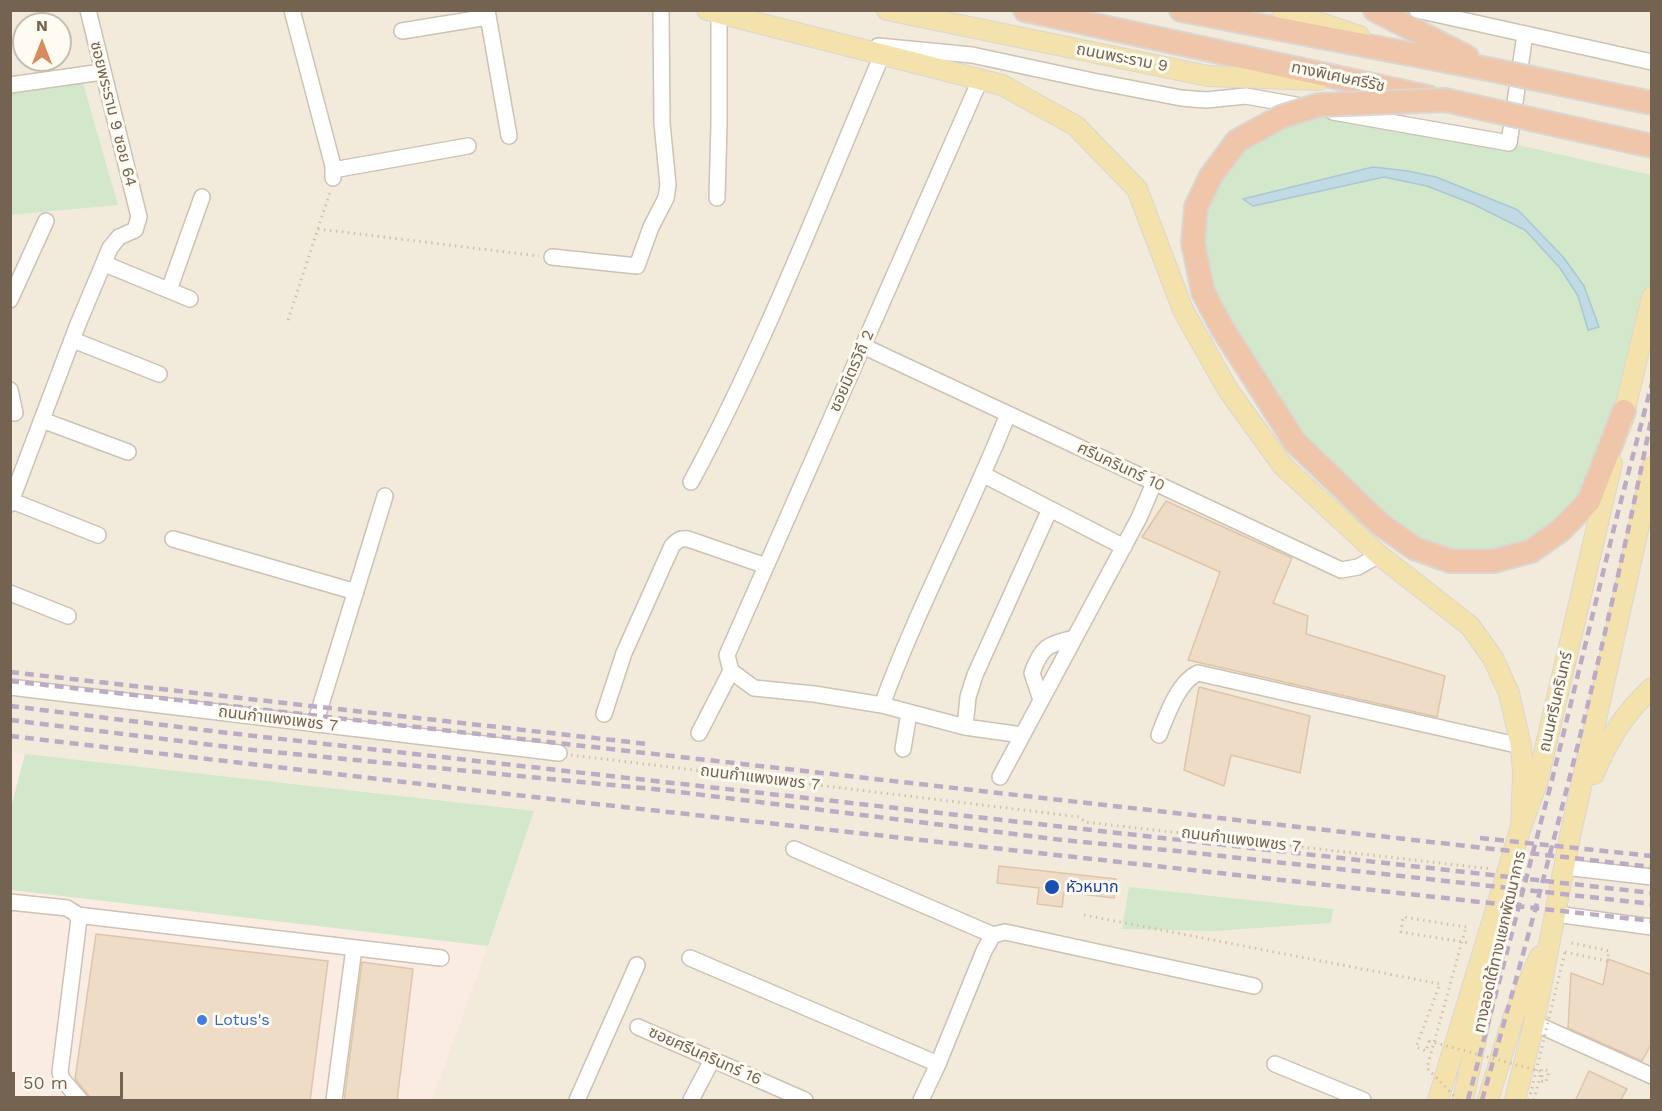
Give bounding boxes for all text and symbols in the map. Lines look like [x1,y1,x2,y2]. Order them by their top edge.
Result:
north arrow [12,12,72,72]
text: N [36,16,48,35]
street label: ซอยพระราม 9 ซอย 64 [86,39,140,189]
street label: ถนนพระราม 9 [1075,40,1169,76]
street label: ทางพิเศษศรีรัช [1289,58,1387,96]
street label: ซอยมิตรวิถี 2 [825,327,879,415]
street label: ศรีนครินทร์ 10 [1074,438,1168,496]
street label: ถนนศรีนครินทร์ [1535,650,1577,754]
street label: ถนนกำแพงเพชร 7 [217,702,339,736]
street label: ถนนกำแพงเพชร 7 [699,761,821,795]
street label: ถนนกำแพงเพชร 7 [1180,823,1302,857]
street label: ทางลอดใต้ทางแยกพัฒนาการ [1470,849,1530,1035]
place label: หัวหมาก [1066,877,1119,897]
marker: หัวหมาก [1043,878,1061,896]
place label: Lotus's [214,1010,270,1030]
marker: Lotus's [195,1013,209,1027]
street label: ซอยศรีนครินทร์ 16 [646,1022,764,1090]
scale bar [15,1060,126,1098]
text: 50 m [23,1072,68,1093]

